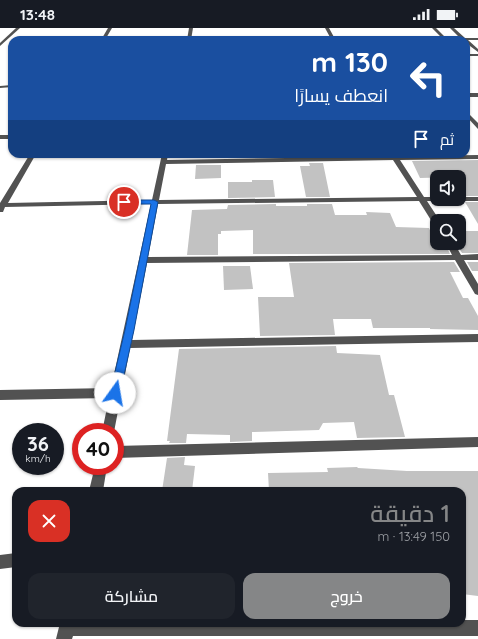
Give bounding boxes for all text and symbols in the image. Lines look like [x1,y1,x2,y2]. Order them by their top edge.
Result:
text: 13:48 [20,5,55,24]
text: 130 m [311,44,388,79]
icon: left [402,52,454,104]
text: انعطف يسارًا [294,84,388,107]
icon: arrive [410,128,432,150]
text: ثم [440,130,454,149]
map controls [430,170,466,250]
button: sound [430,170,466,206]
pin [107,185,141,219]
icon: arrive [113,191,135,213]
button: search [430,214,466,250]
position arrow [94,372,136,414]
speed limit sign: 40 [72,423,124,475]
text: 36 [27,431,49,456]
text: km/h [25,452,51,465]
text: 1 دقيقة [370,498,450,528]
button: close [28,500,70,542]
text: 150 m · 13:49 [377,528,450,544]
button: مشاركة [28,573,235,619]
button: خروج [243,573,450,619]

